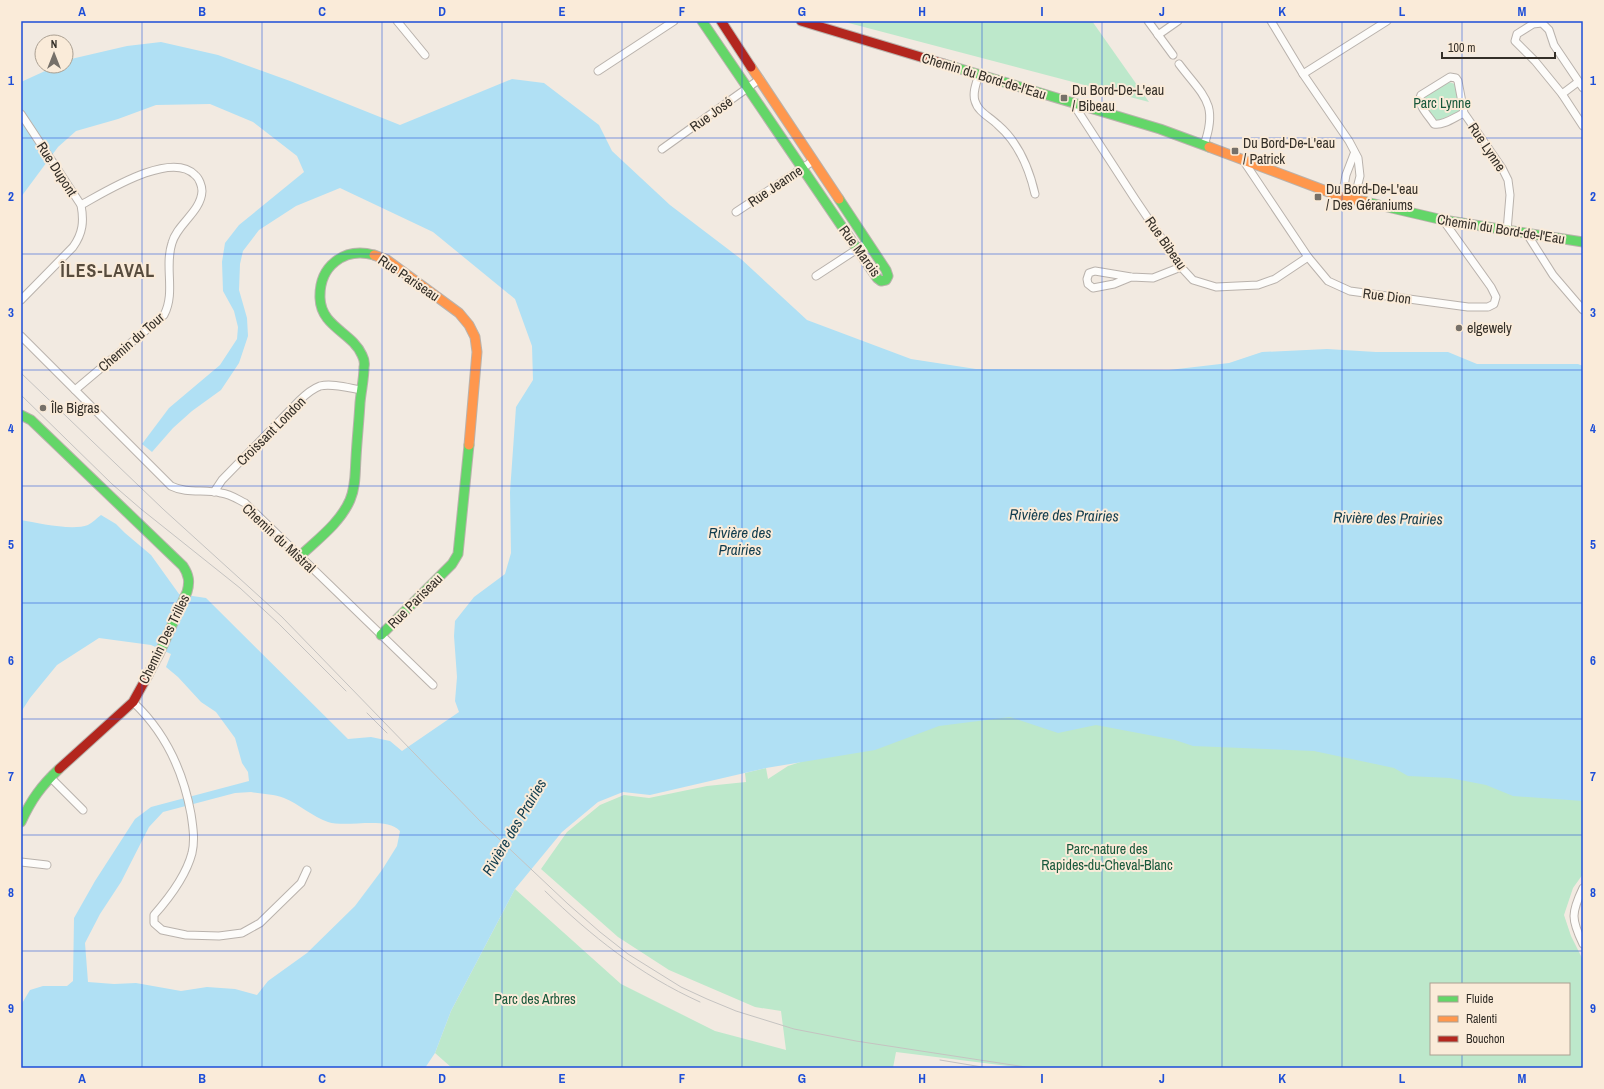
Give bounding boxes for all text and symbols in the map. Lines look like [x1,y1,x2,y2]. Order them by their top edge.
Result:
text: A [78,3,86,20]
text: B [198,3,206,20]
text: C [318,3,326,20]
text: D [438,3,446,20]
text: E [558,3,566,20]
text: F [679,3,686,20]
text: G [798,3,806,20]
text: H [918,3,926,20]
text: I [1041,3,1044,20]
text: J [1159,3,1165,20]
text: K [1278,3,1286,20]
text: L [1399,3,1406,20]
text: M [1518,3,1527,20]
north arrow [34,34,74,74]
scale bar [1442,34,1555,60]
text: N [51,37,57,51]
text: 100 m [1448,40,1475,56]
street label: Chemin du Bord-de-l'Eau [920,49,1048,103]
text: 1 [8,72,14,89]
text: 1 [1590,72,1596,89]
place label: Du Bord-De-L'eau / Bibeau [1072,81,1164,115]
street label: Rue José [686,92,736,136]
marker: Du Bord-De-L'eau / Bibeau [1059,93,1069,103]
park label: Parc Lynne [1413,94,1471,112]
street label: Rue Lynne [1464,119,1510,175]
place label: Du Bord-De-L'eau / Patrick [1243,134,1335,168]
street label: Rue Dupont [33,138,81,200]
marker: Du Bord-De-L'eau / Patrick [1230,146,1240,156]
street label: Rue Jeanne [744,161,806,211]
place label: Du Bord-De-L'eau / Des Géraniums [1326,180,1418,214]
text: 2 [8,188,14,205]
text: 2 [1590,188,1596,205]
marker: Du Bord-De-L'eau / Des Géraniums [1313,192,1323,202]
street label: Chemin du Bord-de-l'Eau [1436,210,1566,248]
street label: Rue Bibeau [1141,213,1191,273]
street label: Rue Marois [835,222,885,280]
street label: Rue Pariseau [375,251,443,305]
district label: ÎLES-LAVAL [60,258,155,283]
street label: Rue Dion [1362,284,1412,308]
text: 3 [8,304,14,321]
text: 3 [1590,304,1596,321]
street label: Chemin du Tour [94,308,168,376]
place label: elgewely [1467,319,1512,337]
marker: elgewely [1454,323,1464,333]
street label: Croissant London [233,393,309,469]
place label: Île Bigras [50,399,100,417]
marker: Île Bigras [38,403,48,413]
text: 4 [8,420,14,437]
text: 4 [1590,420,1596,437]
street label: Chemin du Mistral [239,499,319,577]
water label: Rivière des Prairies [1009,504,1119,526]
water label: Rivière des Prairies [1333,507,1443,529]
water label: Rivière des Prairies [709,522,771,560]
text: 5 [8,536,14,553]
text: 5 [1590,536,1596,553]
street label: Rue Pariseau [384,570,446,632]
street label: Chemin Des Trilles [135,591,194,687]
text: 6 [8,652,14,669]
text: 6 [1590,652,1596,669]
text: 7 [8,768,14,785]
text: 7 [1590,768,1596,785]
water label: Rivière des Prairies [477,775,551,879]
park label: Parc-nature des Rapides-du-Cheval-Blanc [1041,840,1173,874]
text: 8 [8,884,14,901]
text: 8 [1590,884,1596,901]
legend [1430,983,1570,1055]
park label: Parc des Arbres [494,990,576,1008]
text: Fluide [1466,991,1493,1007]
text: 9 [8,1000,14,1017]
text: 9 [1590,1000,1596,1017]
text: Ralenti [1466,1011,1497,1027]
text: Bouchon [1466,1031,1505,1047]
text: A [78,1070,86,1087]
text: B [198,1070,206,1087]
text: C [318,1070,326,1087]
text: D [438,1070,446,1087]
text: E [558,1070,566,1087]
text: F [679,1070,686,1087]
text: G [798,1070,806,1087]
text: H [918,1070,926,1087]
text: I [1041,1070,1044,1087]
text: J [1159,1070,1165,1087]
text: K [1278,1070,1286,1087]
text: L [1399,1070,1406,1087]
text: M [1518,1070,1527,1087]

